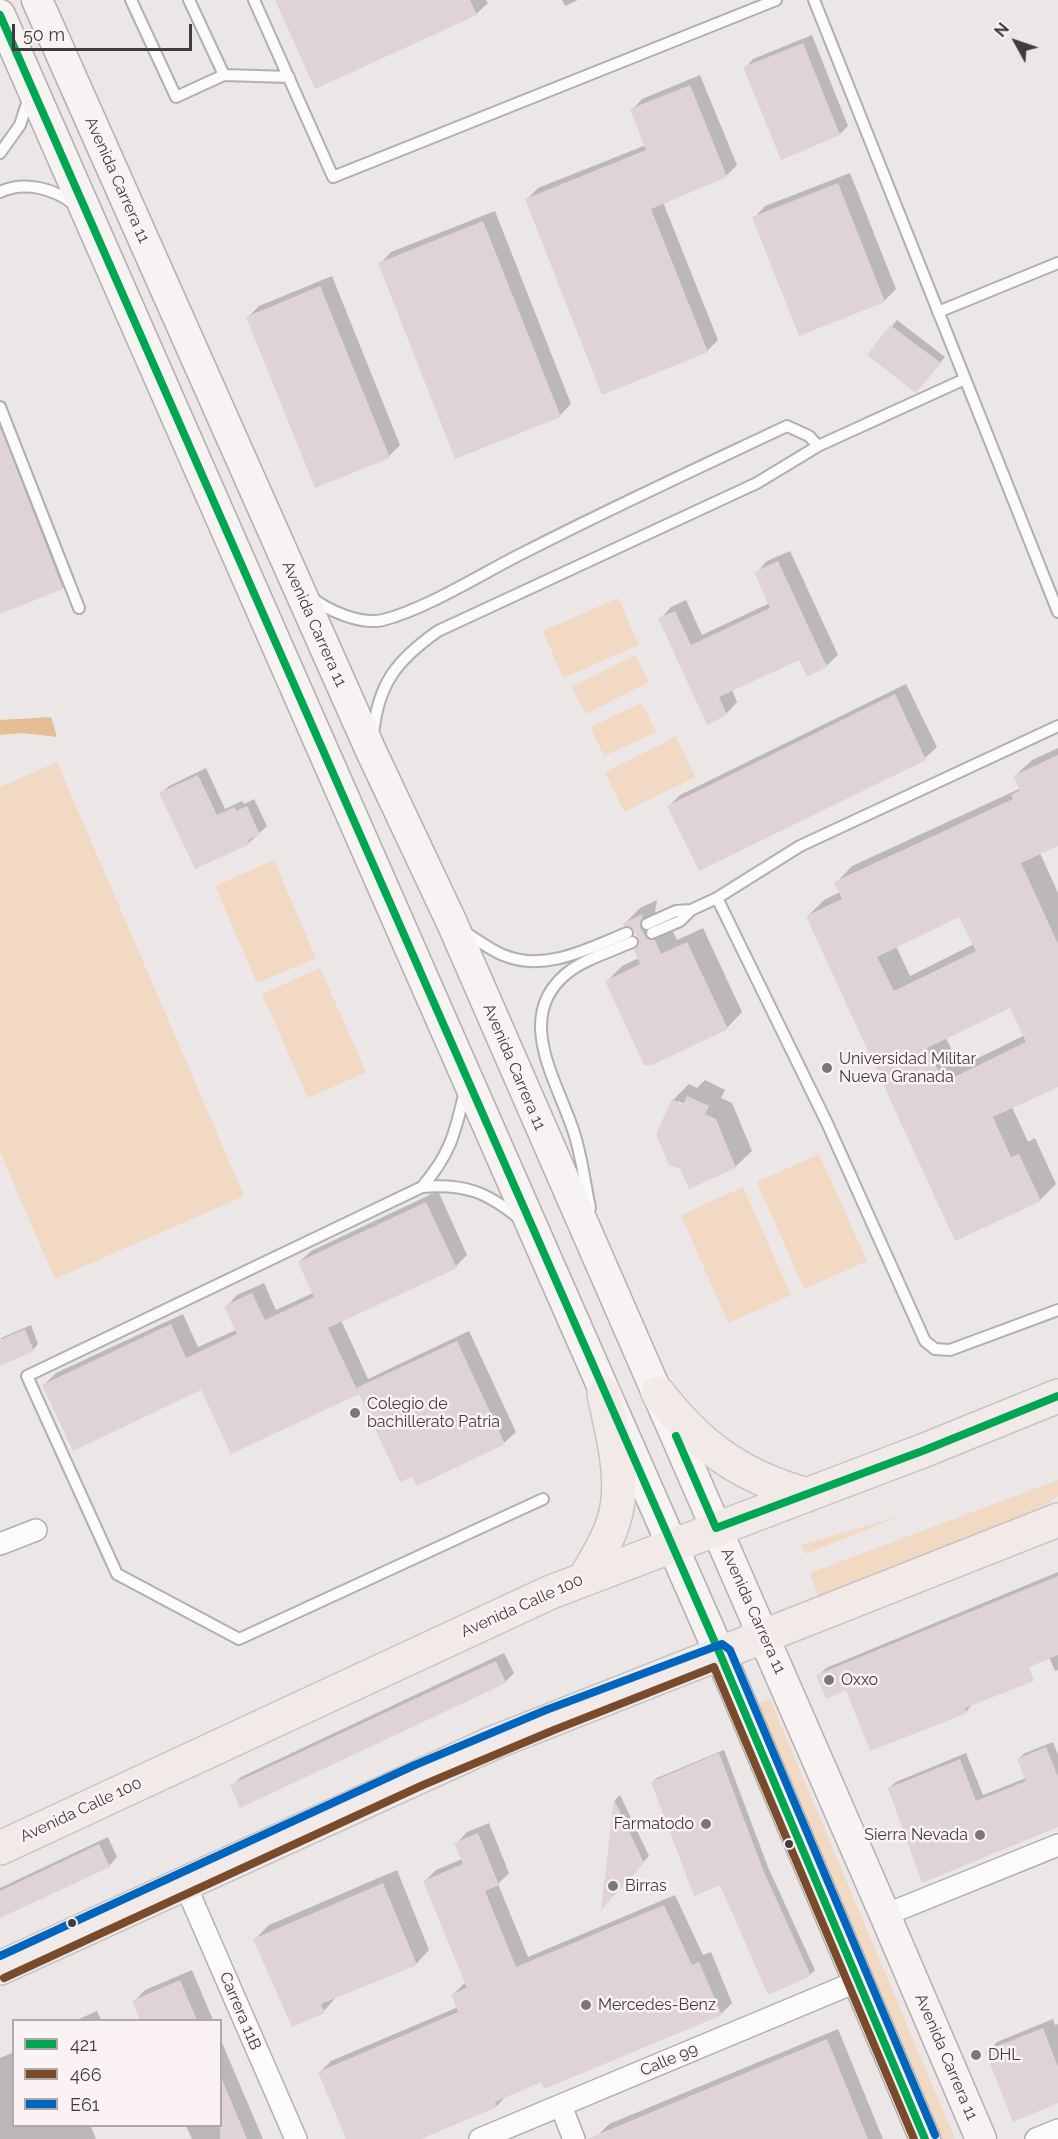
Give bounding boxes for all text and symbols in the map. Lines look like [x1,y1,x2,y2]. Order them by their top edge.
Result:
scale bar [15,12,195,50]
north arrow [986,12,1046,72]
text: N [991,19,1013,41]
text: 50 m [23,24,65,45]
street label: Avenida Carrera 11 [81,114,153,246]
street label: Avenida Carrera 11 [278,558,350,690]
street label: Avenida Carrera 11 [479,1001,549,1133]
place label: Universidad Militar Nueva Granada [839,1049,976,1087]
marker: Universidad Militar Nueva Granada [820,1061,834,1075]
place label: Colegio de bachillerato Patria [367,1394,500,1432]
marker: Colegio de bachillerato Patria [348,1406,362,1420]
street label: Avenida Carrera 11 [717,1545,789,1677]
street label: Avenida Calle 100 [458,1570,586,1642]
place label: Oxxo [841,1670,878,1690]
marker: Oxxo [822,1673,836,1687]
street label: Avenida Calle 100 [17,1773,145,1847]
place label: Farmatodo [614,1814,694,1834]
marker: Farmatodo [699,1817,713,1831]
place label: Sierra Nevada [864,1825,968,1845]
marker: Sierra Nevada [973,1828,987,1842]
unlabelled marker [783,1838,795,1850]
place label: Birras [625,1876,667,1896]
marker: Birras [606,1879,620,1893]
unlabelled marker [66,1917,78,1929]
street label: Carrera 11B [215,1969,265,2053]
street label: Avenida Carrera 11 [911,1991,981,2123]
place label: Mercedes-Benz [598,1995,716,2015]
marker: Mercedes-Benz [579,1998,593,2012]
legend [12,2019,222,2127]
text: 421 [70,2034,97,2055]
street label: Calle 99 [637,2039,701,2081]
place label: DHL [988,2045,1021,2065]
marker: DHL [969,2048,983,2062]
text: 466 [70,2064,102,2085]
text: E61 [70,2094,100,2115]

